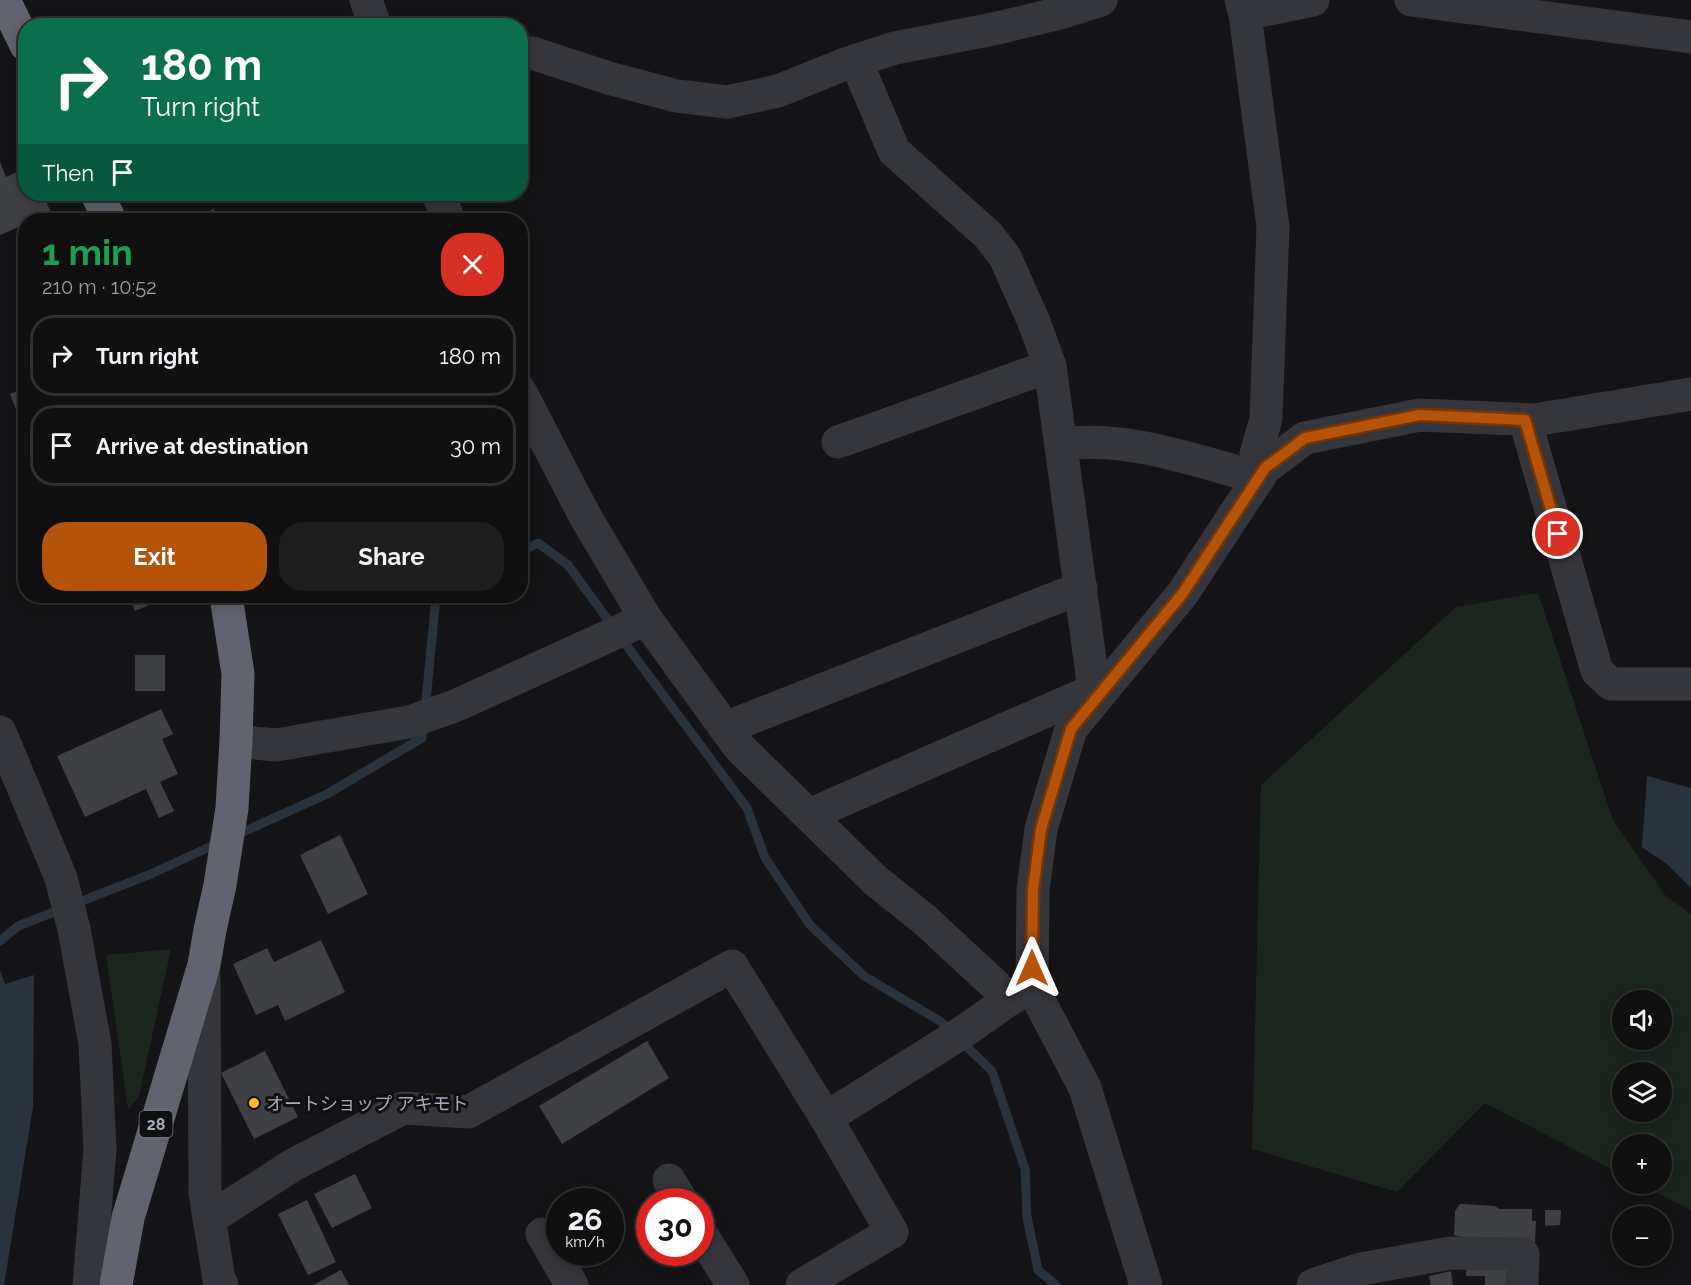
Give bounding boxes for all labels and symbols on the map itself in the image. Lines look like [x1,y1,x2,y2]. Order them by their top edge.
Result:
pin [1532,508,1583,559]
position arrow [1000,936,1064,1000]
place label: オートショップ アキモト [266,1093,469,1114]
marker: オートショップ アキモト [247,1096,261,1110]
road number: 28 [140,1111,172,1137]
speed limit sign: 30 [636,1188,714,1266]

